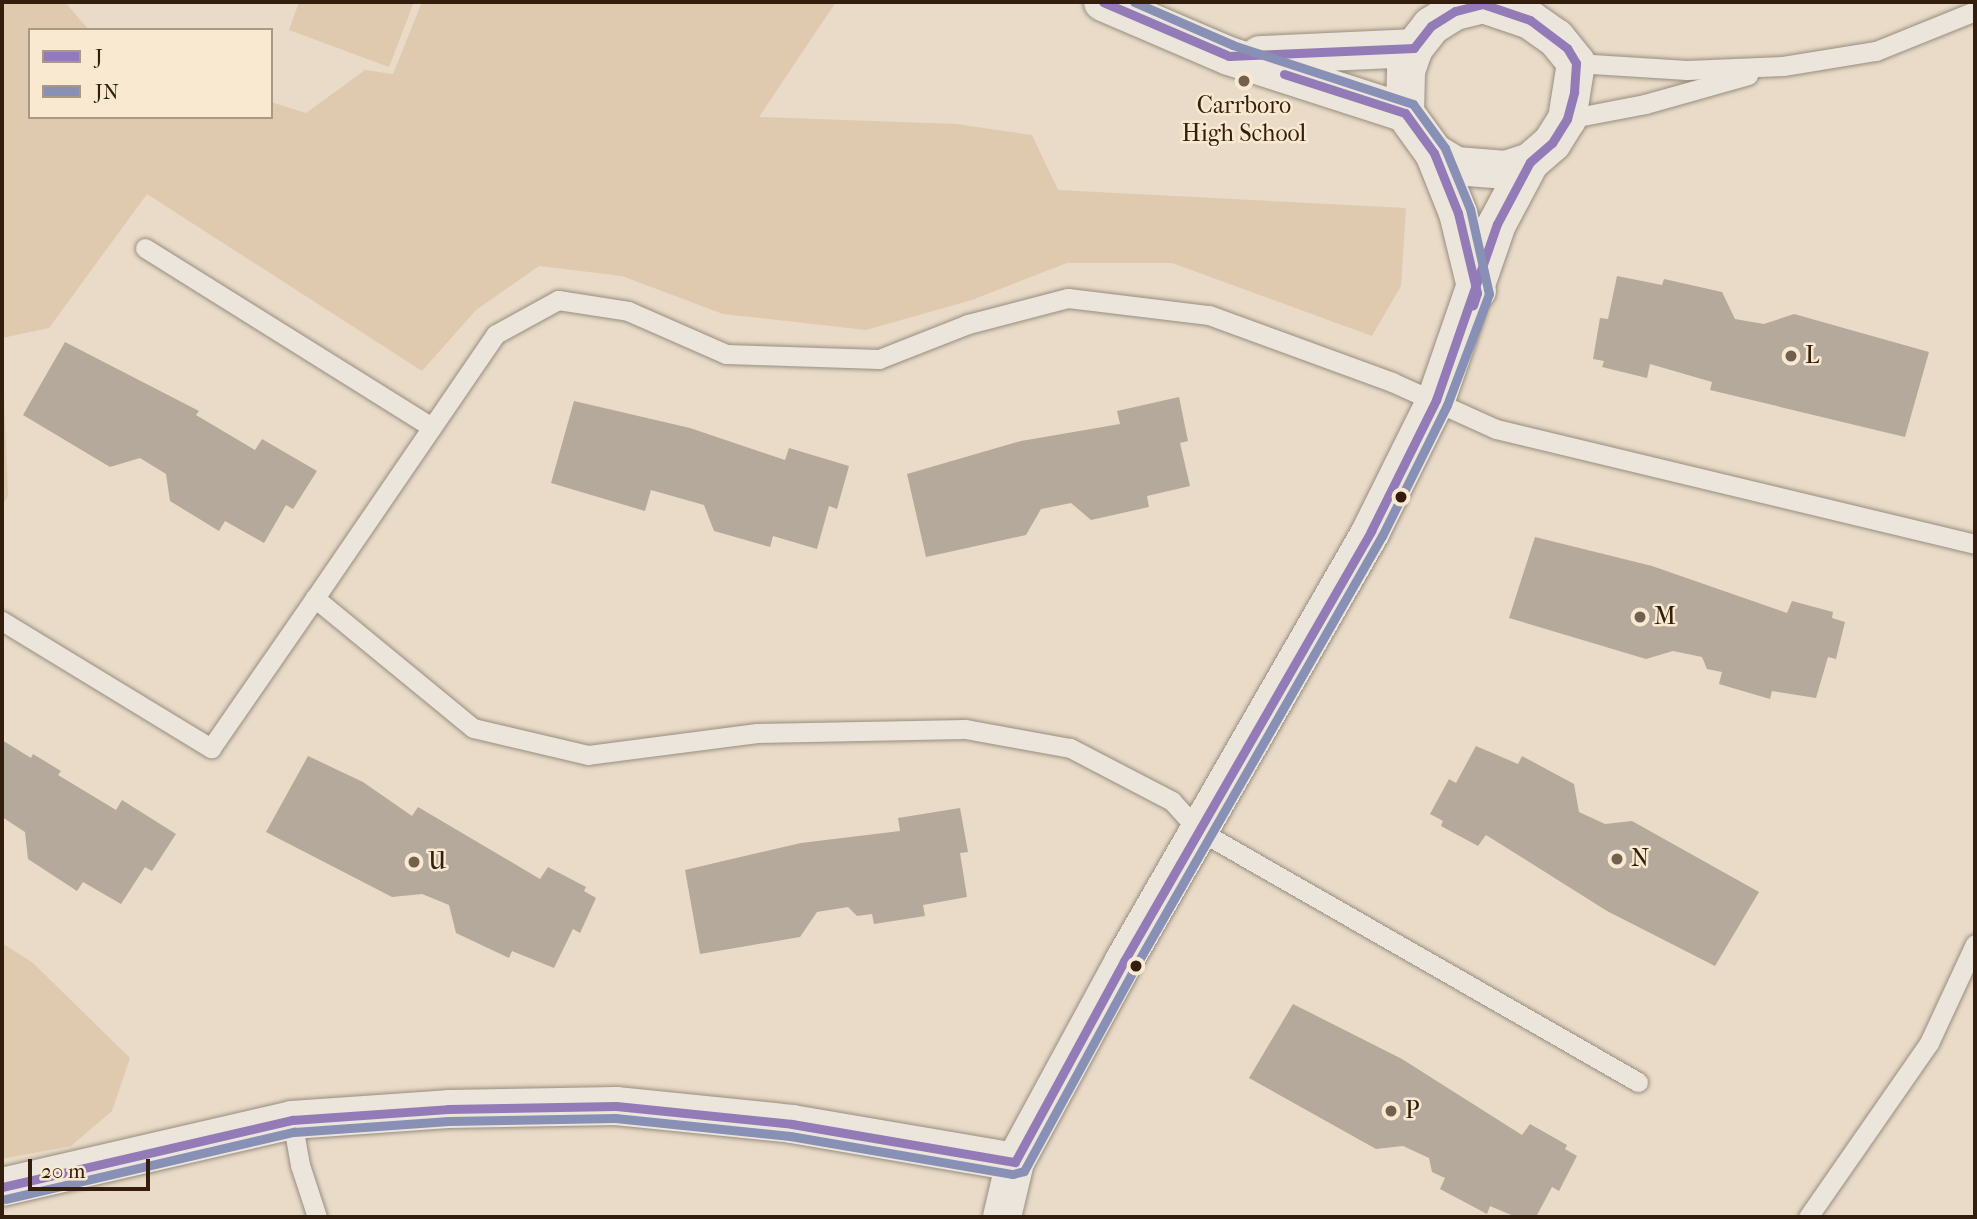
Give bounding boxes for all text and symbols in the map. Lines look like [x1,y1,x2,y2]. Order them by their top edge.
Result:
legend [28,28,273,119]
text: J [95,45,103,69]
marker: Carrboro High School [1236,73,1252,89]
text: JN [95,80,119,104]
place label: Carrboro High School [1182,92,1306,148]
place label: L [1805,342,1819,370]
marker: L [1783,348,1799,364]
unlabelled marker [1394,490,1408,504]
place label: M [1654,603,1676,631]
marker: M [1632,609,1648,625]
place label: N [1631,845,1649,873]
place label: U [428,848,447,876]
marker: N [1609,851,1625,867]
marker: U [406,854,422,870]
unlabelled marker [1129,959,1143,973]
place label: P [1405,1097,1419,1125]
marker: P [1383,1103,1399,1119]
scale bar [32,1146,154,1190]
text: 20 m [41,1159,85,1183]

